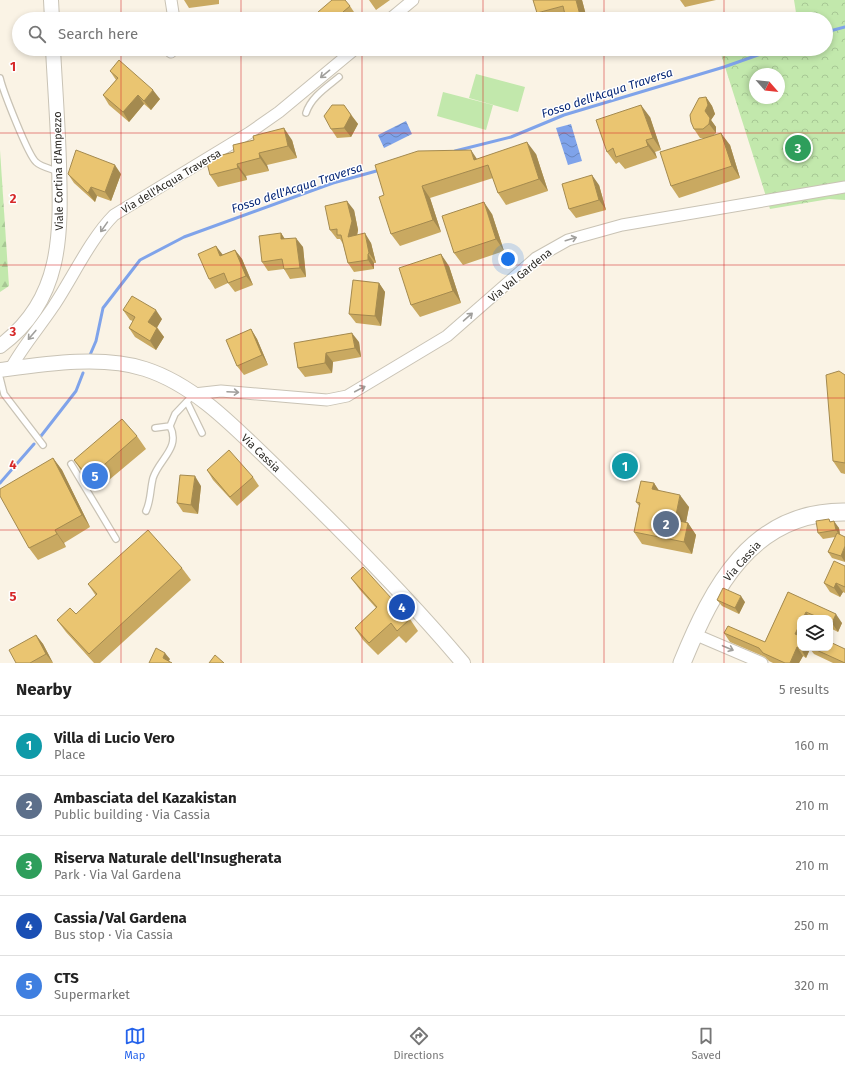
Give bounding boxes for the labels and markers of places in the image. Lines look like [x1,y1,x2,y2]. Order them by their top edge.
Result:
pin: 3 [785,133,811,163]
pin: 1 [612,451,638,481]
pin: 5 [82,461,108,491]
pin: 2 [653,509,679,539]
pin: 4 [389,592,415,622]

